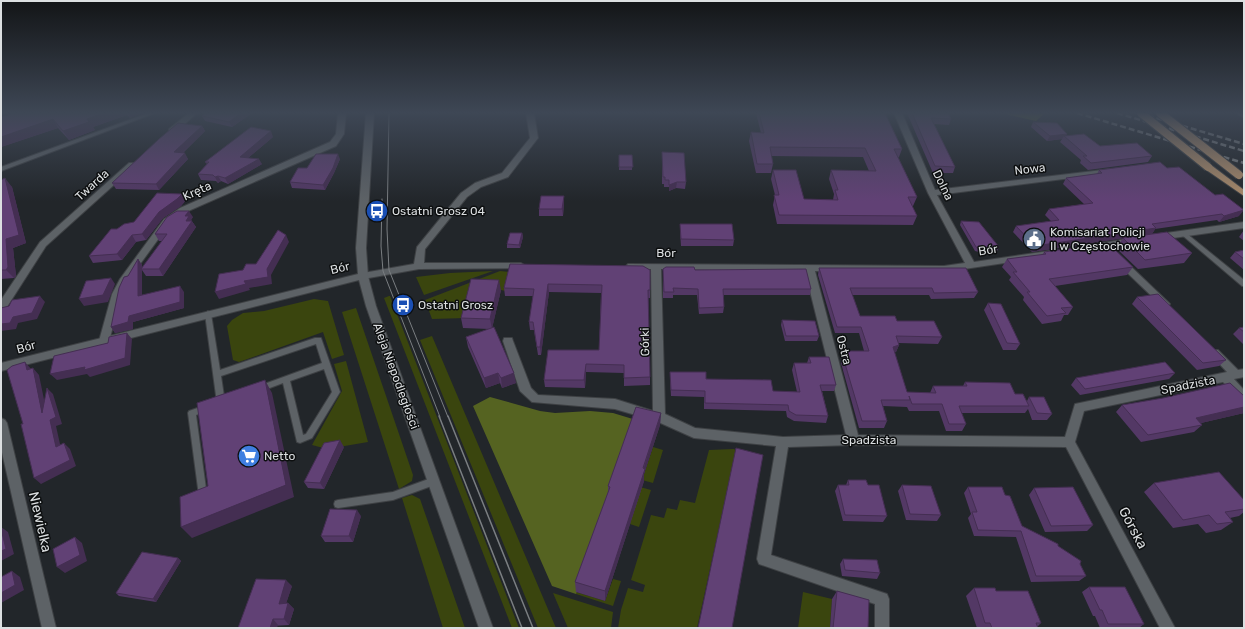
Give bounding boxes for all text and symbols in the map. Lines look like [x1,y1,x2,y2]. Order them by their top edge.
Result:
street label: Nowa [1014,160,1046,178]
street label: Twarda [72,166,112,204]
street label: Dolna [930,168,956,202]
street label: Kręta [181,179,213,203]
bus stop icon: Ostatni Grosz 04 [364,198,390,224]
place label: Ostatni Grosz 04 [392,204,486,218]
place label: Komisariat Policji II w Częstochowie [1050,225,1150,253]
public building icon: Komisariat Policji II w Częstochowie [1021,226,1047,252]
street label: Bór [977,241,999,258]
street label: Bór [656,246,676,260]
street label: Bór [329,259,352,277]
bus stop icon: Ostatni Grosz [390,292,416,318]
place label: Ostatni Grosz [418,298,493,312]
street label: Aleja Niepodległości [370,321,422,431]
street label: Górki [638,327,652,356]
street label: Ostra [834,334,854,366]
street label: Bór [15,338,38,356]
street label: Spadzista [1160,373,1216,397]
street label: Spadzista [842,433,896,447]
supermarket icon: Netto [236,443,262,469]
place label: Netto [264,449,295,463]
street label: Niewielka [25,490,55,554]
street label: Górska [1115,504,1151,552]

